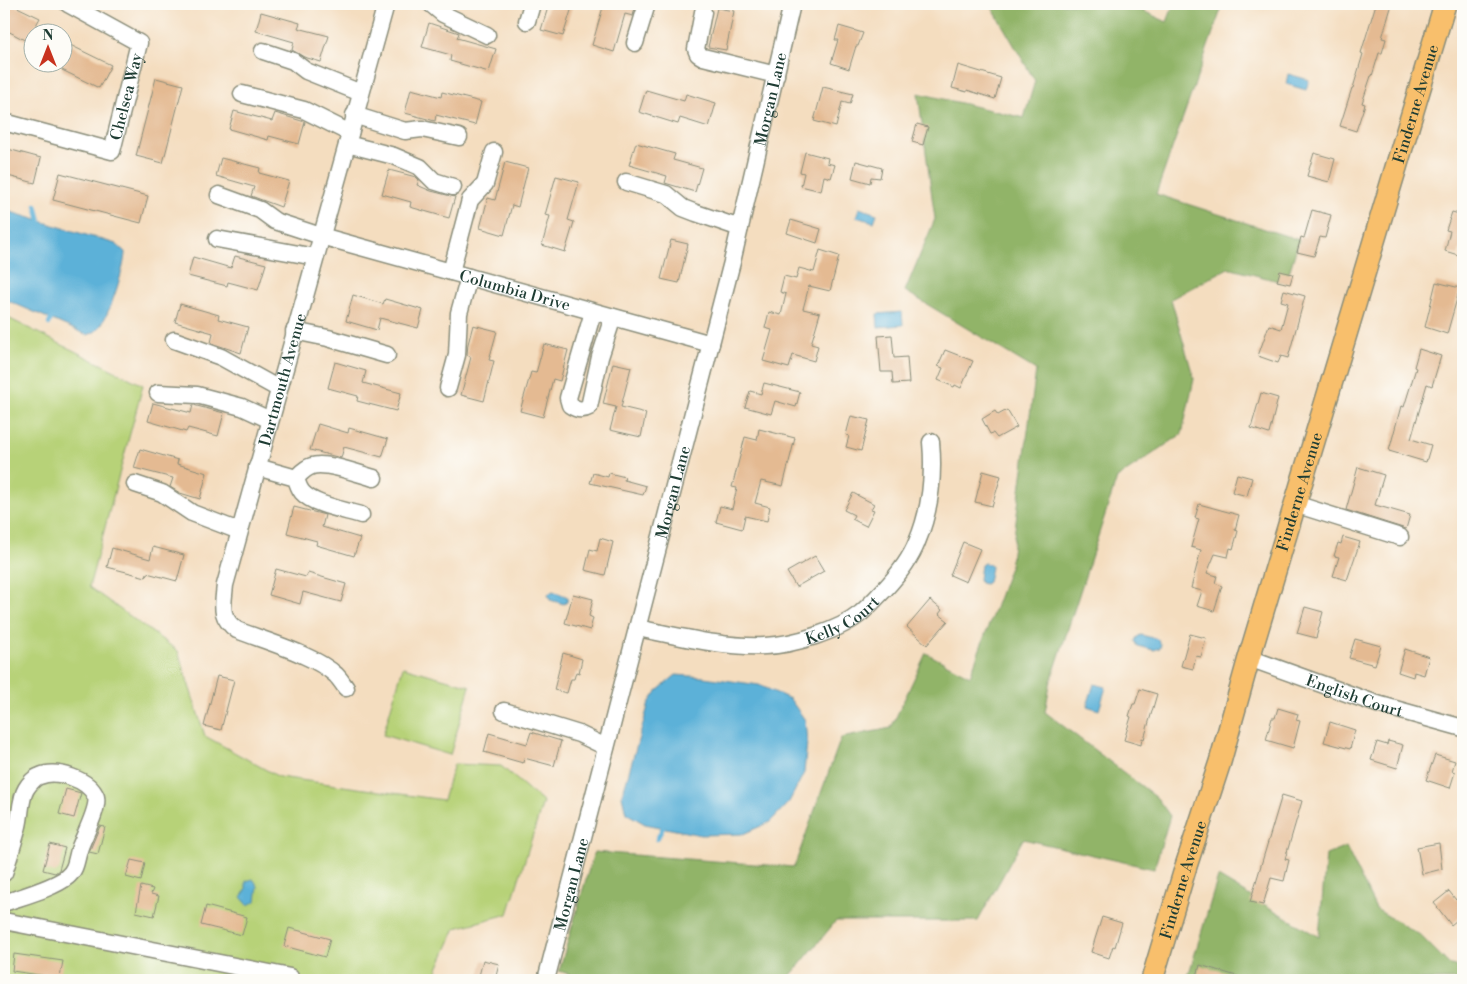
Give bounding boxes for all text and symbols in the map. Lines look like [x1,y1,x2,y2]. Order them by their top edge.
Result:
north arrow [22,22,72,72]
text: N [42,27,54,45]
street label: Finderne Avenue [1389,42,1443,166]
street label: Morgan Lane [750,50,791,148]
street label: Chelsea Way [106,51,147,142]
street label: Columbia Drive [457,266,573,316]
street label: Dartmouth Avenue [255,311,311,449]
street label: Finderne Avenue [1273,430,1327,554]
street label: Morgan Lane [652,444,695,541]
street label: Kelly Court [803,592,884,649]
street label: English Court [1303,670,1405,722]
street label: Finderne Avenue [1156,818,1211,942]
street label: Morgan Lane [550,836,593,933]

